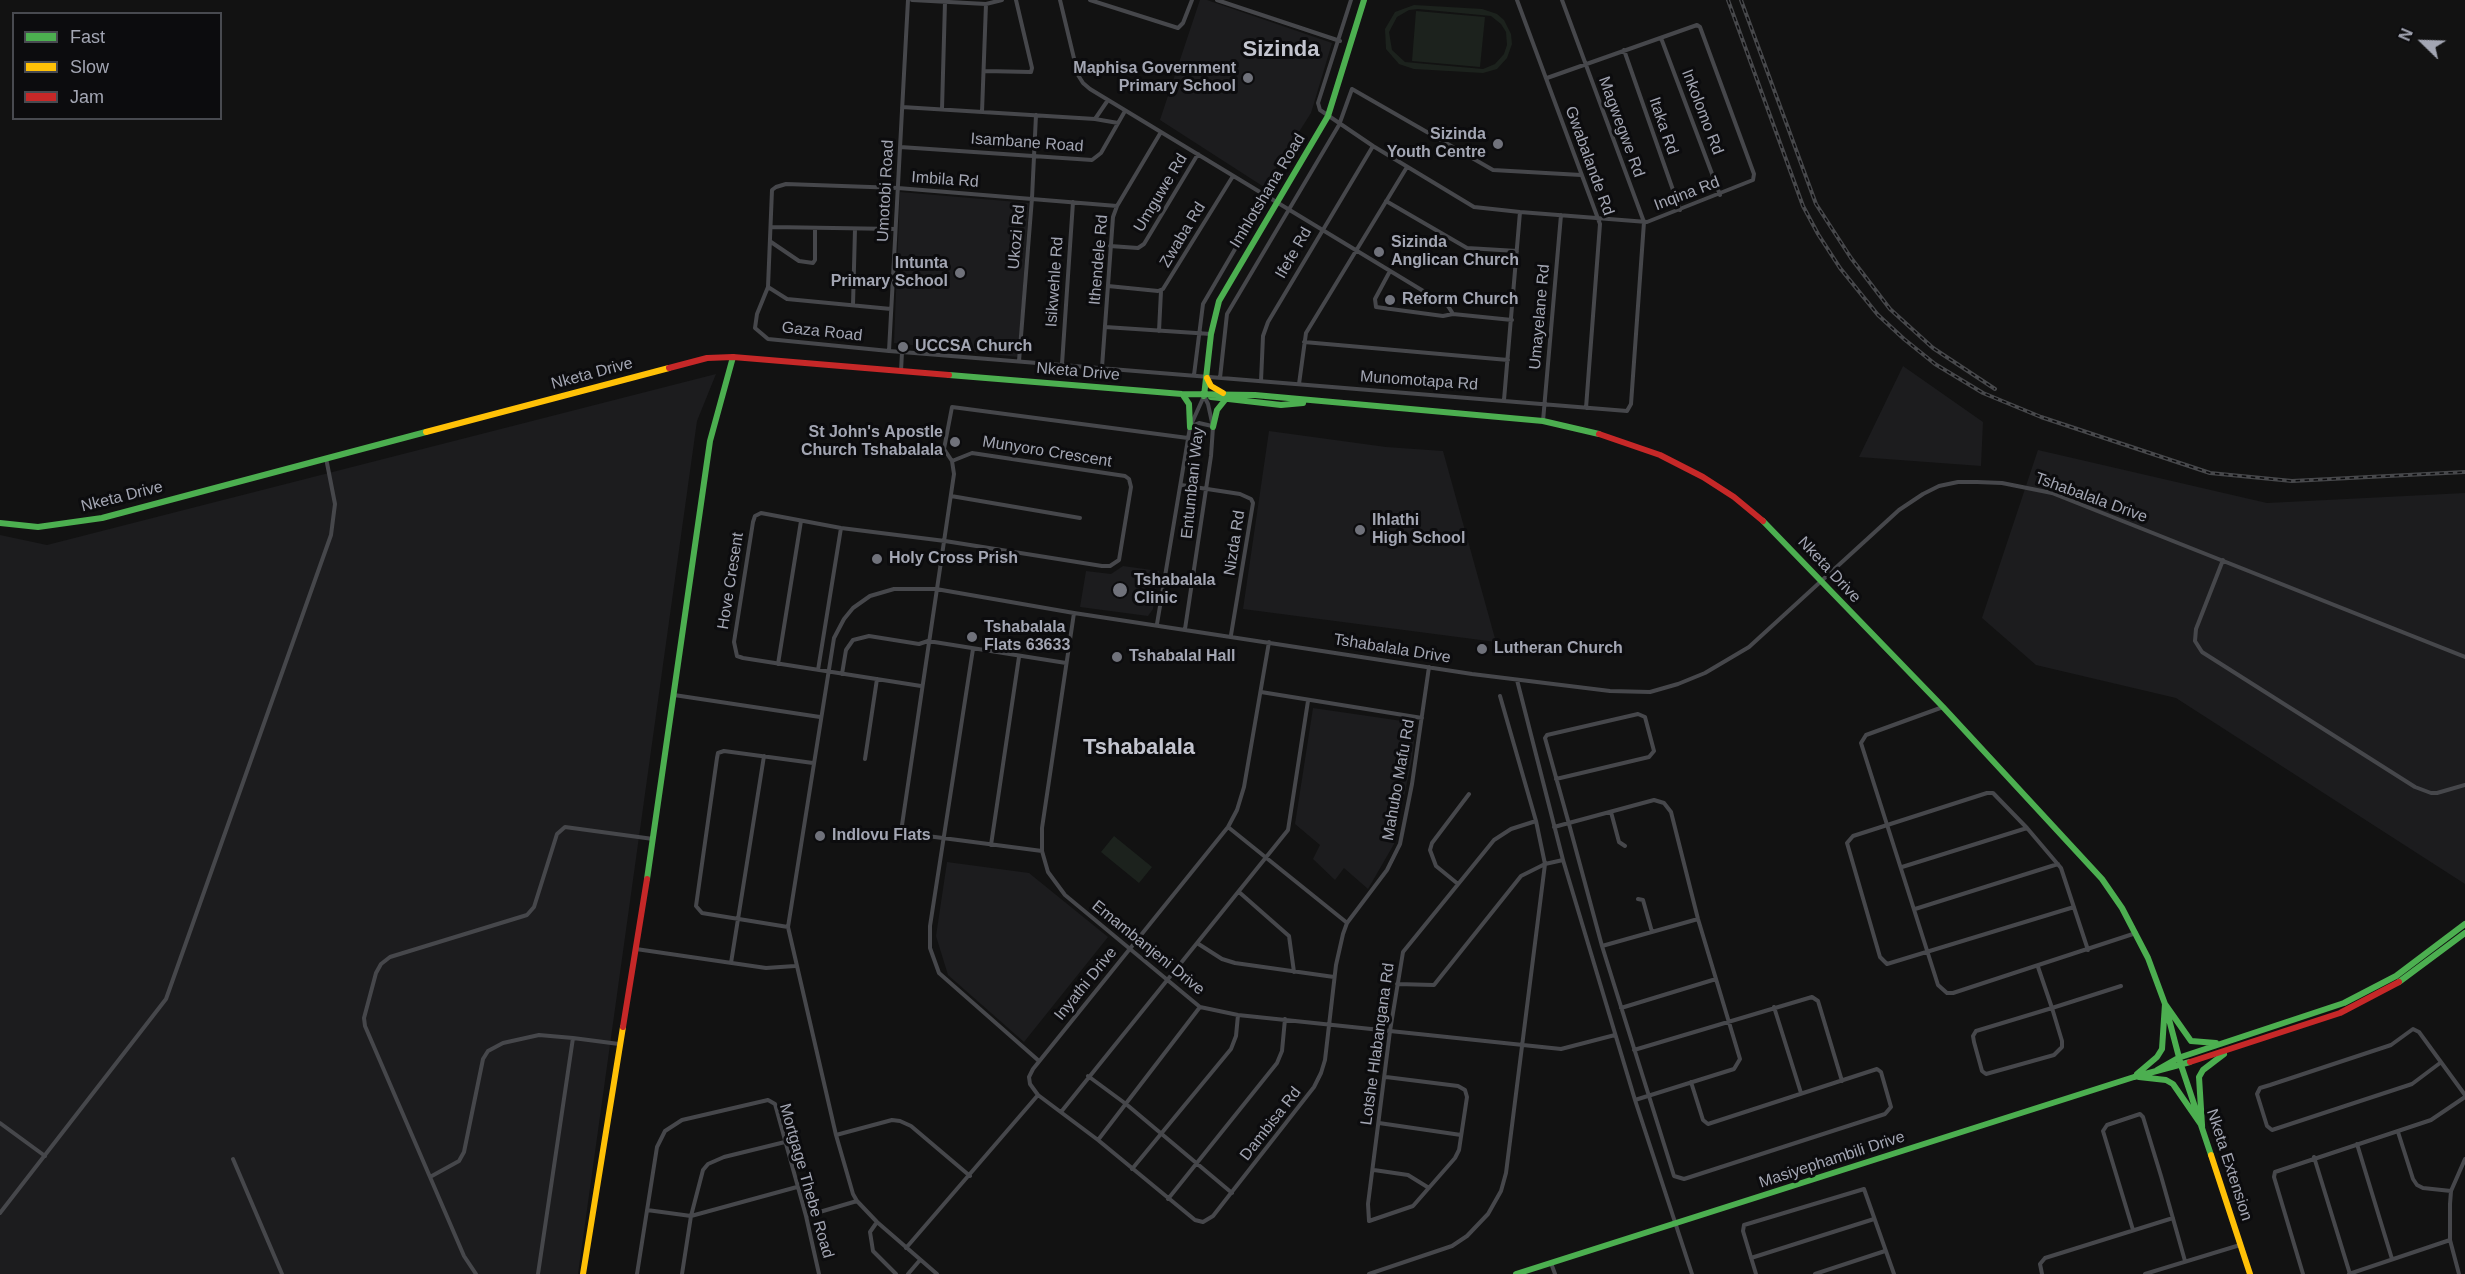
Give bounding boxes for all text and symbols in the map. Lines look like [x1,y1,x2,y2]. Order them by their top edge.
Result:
legend [12,12,222,120]
north arrow [2393,12,2453,72]
text: N [2396,26,2416,43]
text: Fast [70,27,105,47]
district label: Sizinda [1242,37,1320,63]
text: Slow [70,57,109,77]
place label: Maphisa Government Primary School [1073,59,1236,97]
street label: Inkolomo Rd [1677,67,1727,157]
marker: Maphisa Government Primary School [1241,71,1255,85]
street label: Magwegwe Rd [1594,74,1648,180]
text: Jam [70,87,104,107]
street label: Itaka Rd [1644,95,1682,157]
street label: Gwabalande Rd [1560,104,1618,218]
place label: Sizinda Youth Centre [1387,125,1486,163]
street label: Isambane Road [970,129,1084,157]
street label: Imhlotshana Road [1226,130,1310,252]
marker: Sizinda Youth Centre [1491,137,1505,151]
street label: Umotobi Road [874,139,898,243]
street label: Umguwe Rd [1130,150,1192,236]
street label: Imbila Rd [911,168,979,192]
street label: Inqina Rd [1652,173,1722,215]
street label: Zwaba Rd [1156,199,1210,271]
street label: Ukozi Rd [1005,204,1029,270]
street label: Ithendele Rd [1085,214,1113,306]
street label: Ifefe Rd [1272,224,1316,282]
place label: Sizinda Anglican Church [1391,233,1519,271]
street label: Isikwehle Rd [1042,236,1068,328]
marker: Sizinda Anglican Church [1372,245,1386,259]
place label: Intunta Primary School [831,254,948,292]
street label: Umayelane Rd [1526,263,1554,371]
marker: Intunta Primary School [953,266,967,280]
place label: Reform Church [1402,290,1518,310]
marker: Reform Church [1383,293,1397,307]
street label: Gaza Road [781,318,863,346]
place label: UCCSA Church [915,337,1032,357]
marker: UCCSA Church [896,340,910,354]
street label: Nketa Drive [549,354,635,394]
street label: Nketa Drive [1036,359,1120,385]
street label: Munomotapa Rd [1359,367,1479,395]
place label: St John's Apostle Church Tshabalala [801,423,943,461]
street label: Entumbani Way [1178,426,1208,540]
street label: Munyoro Crescent [981,432,1113,472]
marker: St John's Apostle Church Tshabalala [948,435,962,449]
street label: Tshabalala Drive [2032,469,2150,527]
street label: Nketa Drive [79,478,165,516]
street label: Nizda Rd [1220,509,1250,577]
place label: Ihlathi High School [1372,511,1465,549]
marker: Ihlathi High School [1353,523,1367,537]
street label: Hove Cresent [714,531,748,631]
street label: Nketa Drive [1793,533,1865,607]
place label: Holy Cross Prish [889,549,1018,569]
marker: Holy Cross Prish [870,552,884,566]
place label: Tshabalala Clinic [1134,571,1216,609]
marker: Tshabalala Clinic [1111,581,1129,599]
place label: Tshabalala Flats 63633 [984,618,1070,656]
marker: Tshabalala Flats 63633 [965,630,979,644]
street label: Tshabalala Drive [1332,630,1452,668]
place label: Lutheran Church [1494,639,1623,659]
marker: Lutheran Church [1475,642,1489,656]
place label: Tshabalal Hall [1129,647,1235,667]
marker: Tshabalal Hall [1110,650,1124,664]
street label: Mahubo Mafu Rd [1379,718,1419,842]
district label: Tshabalala [1083,735,1195,761]
place label: Indlovu Flats [832,826,931,846]
marker: Indlovu Flats [813,829,827,843]
street label: Emambanjeni Drive [1088,897,1208,999]
street label: Inyathi Drive [1051,943,1121,1025]
street label: Lotshe Hlabangana Rd [1357,962,1399,1126]
street label: Dambisa Rd [1236,1083,1306,1165]
street label: Mortgage Thebe Road [775,1101,837,1261]
street label: Nketa Extension [2202,1107,2256,1223]
street label: Masiyephambili Drive [1757,1127,1907,1193]

